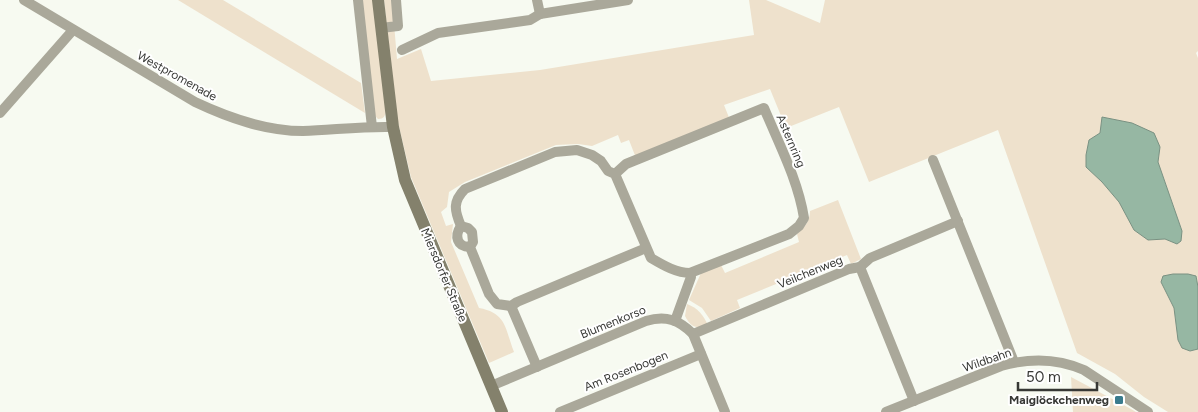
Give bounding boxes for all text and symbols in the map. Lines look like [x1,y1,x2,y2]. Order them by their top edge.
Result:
street label: Westpromenade [135,48,220,104]
street label: Asternring [774,112,808,170]
street label: Miersdorfer Straße [418,226,470,324]
street label: Veilchenweg [775,253,845,291]
street label: Blumenkorso [578,302,648,341]
street label: Wildbahn [961,345,1013,375]
street label: Am Rosenbogen [582,348,670,394]
scale bar [1018,360,1097,392]
text: 50 m [1026,368,1061,386]
place label: Maiglöckchenweg [1009,393,1109,407]
marker: Maiglöckchenweg [1113,394,1125,406]

